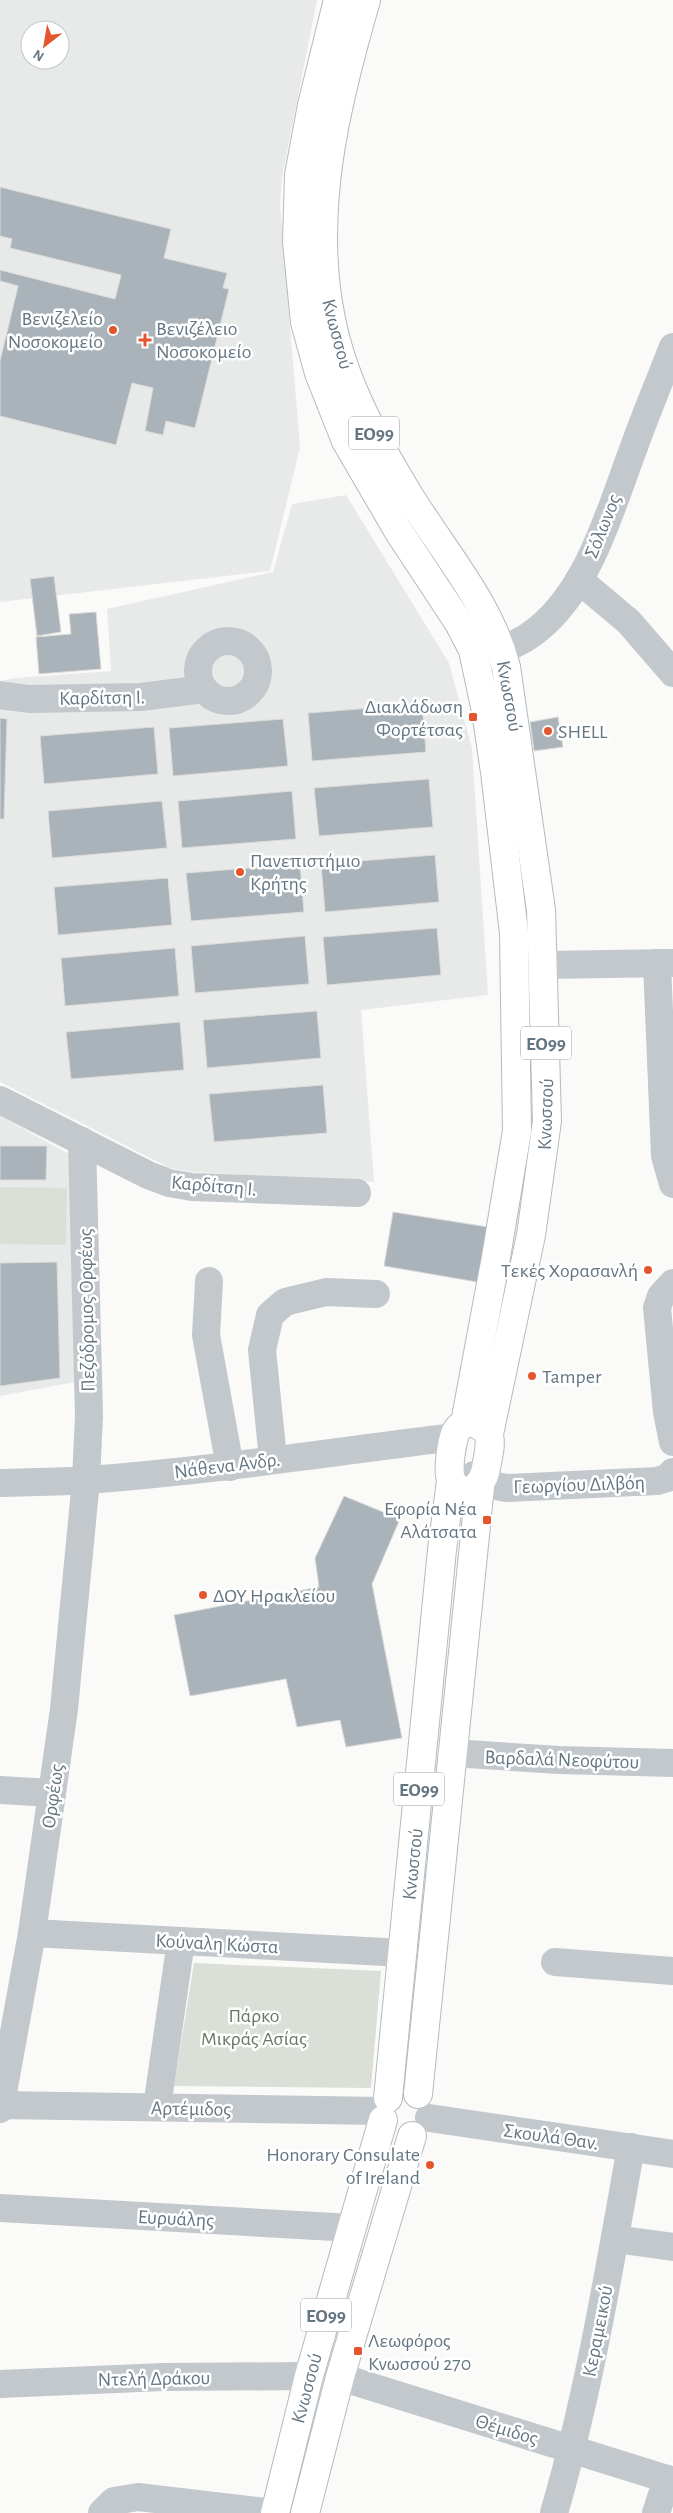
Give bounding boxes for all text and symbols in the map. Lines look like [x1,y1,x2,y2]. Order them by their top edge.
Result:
north arrow [20,20,70,70]
text: N [31,47,47,64]
street label: Κνωσσού [318,297,356,372]
place label: Βενιζελείο Νοσοκομείο [8,309,103,352]
place label: Βενιζέλειο Νοσοκομείο [156,319,251,362]
marker: Βενιζελείο Νοσοκομείο [107,324,119,336]
marker: Βενιζέλειο Νοσοκομείο [138,333,152,347]
road number: ΕΟ99 [349,416,399,449]
street label: Σόλωνος [581,491,625,561]
street label: Κνωσσού [493,659,525,733]
street label: Καρδίτση Ι. [59,687,145,709]
place label: Διακλάδωση Φορτέτσας [365,697,463,740]
marker: Διακλάδωση Φορτέτσας [467,711,479,723]
place label: SHELL [558,722,608,742]
marker: SHELL [542,725,554,737]
place label: Πανεπιστήμιο Κρήτης [250,851,360,894]
marker: Πανεπιστήμιο Κρήτης [234,866,246,878]
road number: ΕΟ99 [521,1026,571,1060]
street label: Κνωσσού [535,1078,557,1150]
street label: Καρδίτση Ι. [170,1172,258,1200]
street label: Πεζόδρομος Ορφέως [76,1228,98,1392]
place label: Τεκές Χορασανλή [501,1261,638,1281]
marker: Τεκές Χορασανλή [642,1264,654,1276]
place label: Tamper [542,1367,602,1387]
marker: Tamper [526,1370,538,1382]
street label: Νάθενα Ανδρ. [173,1450,281,1482]
street label: Γεωργίου Διλβόη [513,1473,645,1497]
place label: Εφορία Νέα Αλάτσατα [384,1499,477,1542]
marker: Εφορία Νέα Αλάτσατα [481,1514,493,1526]
place label: ΔΟΥ Ηρακλείου [213,1586,335,1606]
marker: ΔΟΥ Ηρακλείου [197,1589,209,1601]
street label: Βαρδαλά Νεοφύτου [484,1747,640,1773]
street label: Ορφέως [39,1762,67,1830]
road number: ΕΟ99 [394,1772,444,1806]
street label: Κνωσσού [399,1827,427,1901]
street label: Κούναλη Κώστα [155,1931,279,1957]
park label: Πάρκο Μικράς Ασίας [201,2006,307,2049]
street label: Αρτέμιδος [151,2098,232,2120]
street label: Σκουλά Θαν. [502,2120,600,2154]
place label: Honorary Consulate of Ireland [266,2145,420,2188]
marker: Honorary Consulate of Ireland [424,2159,436,2171]
street label: Ευρυάλης [137,2207,215,2231]
street label: Κεραμεικού [579,2284,617,2379]
road number: ΕΟ99 [301,2298,351,2332]
place label: Λεωφόρος Κνωσσού 270 [368,2331,471,2374]
marker: Λεωφόρος Κνωσσού 270 [352,2345,364,2357]
street label: Κνωσσού [288,2351,326,2426]
street label: Ντελή Δράκου [98,2368,210,2390]
street label: Θέμιδος [473,2411,540,2449]

